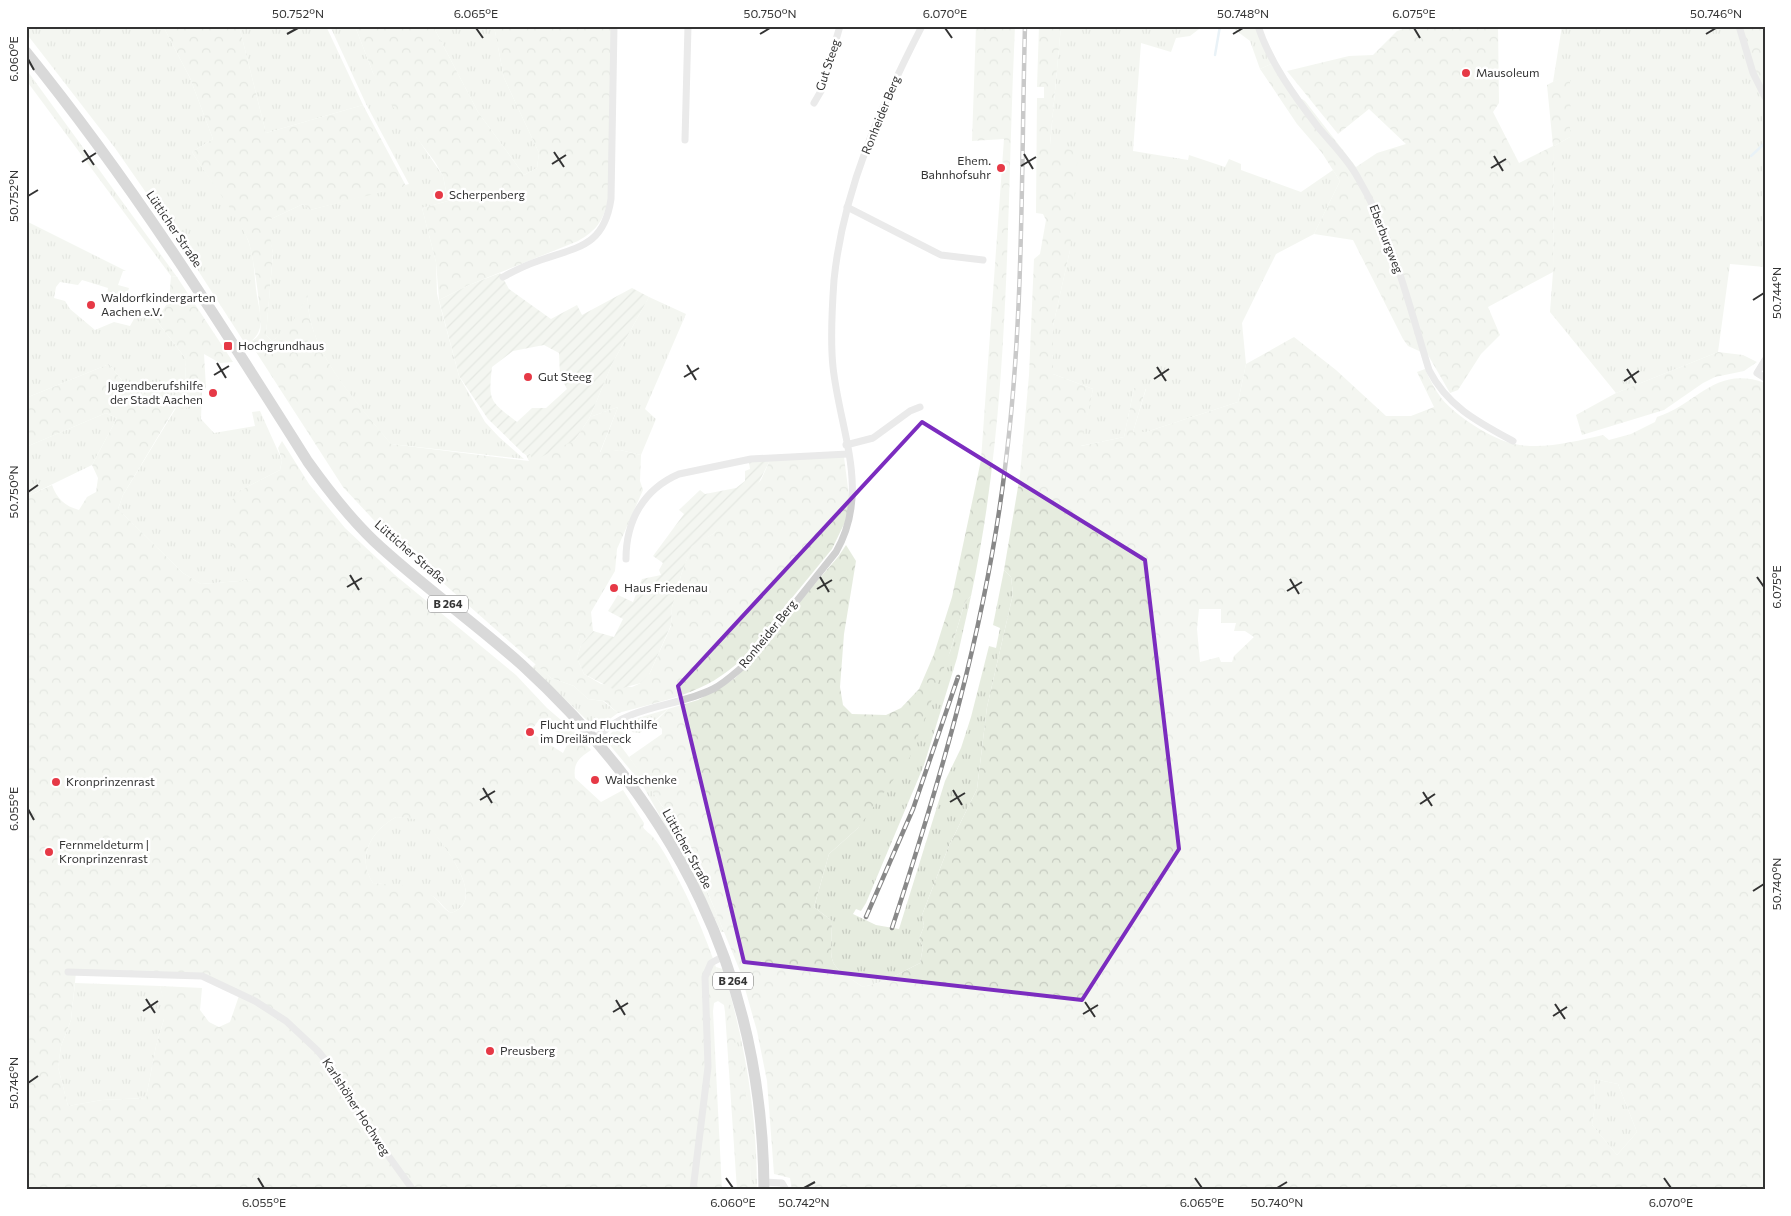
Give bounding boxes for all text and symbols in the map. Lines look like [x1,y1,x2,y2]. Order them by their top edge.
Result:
text: 50.752°N [272,6,324,20]
text: 6.065°E [454,6,498,20]
text: 50.750°N [744,6,796,20]
text: 6.070°E [923,6,967,20]
text: 50.748°N [1217,6,1269,20]
text: 6.075°E [1392,6,1436,20]
text: 50.746°N [1690,6,1742,20]
text: 6.060°E [6,36,20,82]
street label: Gut Steeg [812,37,842,92]
place label: Mausoleum [1476,65,1540,79]
marker: Mausoleum [1460,67,1472,79]
street label: Ronheider Berg [858,73,902,156]
place label: Ehem. Bahnhofsuhr [921,153,991,181]
marker: Ehem. Bahnhofsuhr [995,162,1007,174]
text: 50.752°N [6,170,20,222]
place label: Scherpenberg [449,187,525,201]
street label: Lütticher Straße [144,188,206,269]
marker: Scherpenberg [433,189,445,201]
street label: Eberburgweg [1367,202,1407,276]
text: 50.744°N [1769,267,1783,319]
place label: Waldorfkindergarten Aachen e.V. [101,290,216,318]
marker: Waldorfkindergarten Aachen e.V. [85,299,97,311]
place label: Hochgrundhaus [238,338,324,352]
marker: Hochgrundhaus [222,340,234,352]
place label: Gut Steeg [538,369,592,383]
marker: Gut Steeg [522,371,534,383]
place label: Jugendberufshilfe der Stadt Aachen [108,378,203,406]
marker: Jugendberufshilfe der Stadt Aachen [207,387,219,399]
text: 50.750°N [6,466,20,518]
street label: Lütticher Straße [372,517,449,586]
text: 6.075°E [1769,565,1783,609]
place label: Haus Friedenau [624,580,708,594]
marker: Haus Friedenau [608,582,620,594]
road number: B 264 [428,596,468,612]
street label: Ronheider Berg [735,596,799,670]
place label: Flucht und Fluchthilfe im Dreiländereck [540,717,658,745]
marker: Flucht und Fluchthilfe im Dreiländereck [524,726,536,738]
place label: Waldschenke [605,772,677,786]
place label: Kronprinzenrast [66,774,155,788]
marker: Waldschenke [589,774,601,786]
marker: Kronprinzenrast [50,776,62,788]
text: 6.055°E [6,787,20,831]
street label: Lütticher Straße [660,806,716,891]
place label: Fernmeldeturm | Kronprinzenrast [59,837,149,865]
marker: Fernmeldeturm | Kronprinzenrast [43,846,55,858]
text: 50.740°N [1769,858,1783,910]
road number: B 264 [713,972,753,989]
place label: Preusberg [500,1043,556,1057]
marker: Preusberg [484,1045,496,1057]
street label: Karlshöher Hochweg [320,1055,394,1158]
text: 50.746°N [6,1057,20,1109]
text: 6.055°E [242,1195,286,1209]
text: 6.060°E [710,1195,756,1209]
text: 50.742°N [778,1195,830,1209]
text: 6.065°E [1180,1195,1224,1209]
text: 50.740°N [1251,1195,1303,1209]
text: 6.070°E [1649,1195,1693,1209]

